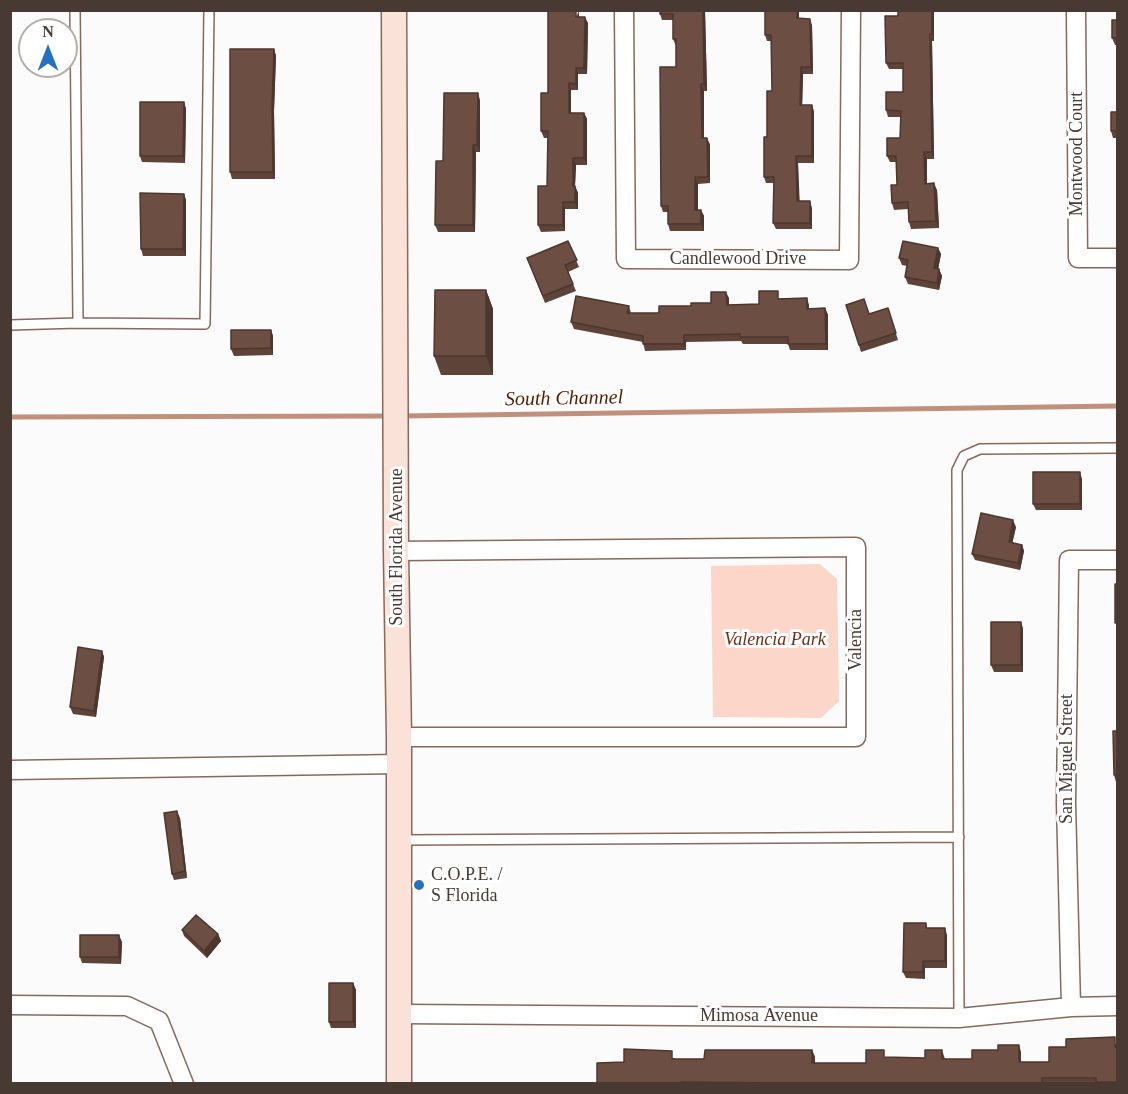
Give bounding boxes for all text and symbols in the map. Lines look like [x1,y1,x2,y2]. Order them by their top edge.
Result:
north arrow [18,18,78,78]
text: N [42,23,54,40]
street label: Montwood Court [1066,92,1088,216]
street label: Candlewood Drive [670,248,806,270]
water label: South Channel [505,386,623,412]
street label: South Florida Avenue [386,468,408,626]
street label: Valencia [845,609,867,671]
park label: Valencia Park [724,629,826,651]
street label: San Miguel Street [1056,694,1078,824]
place label: C.O.P.E. / S Florida [431,864,503,906]
marker: C.O.P.E. / S Florida [412,878,426,892]
street label: Mimosa Avenue [700,1005,818,1027]

